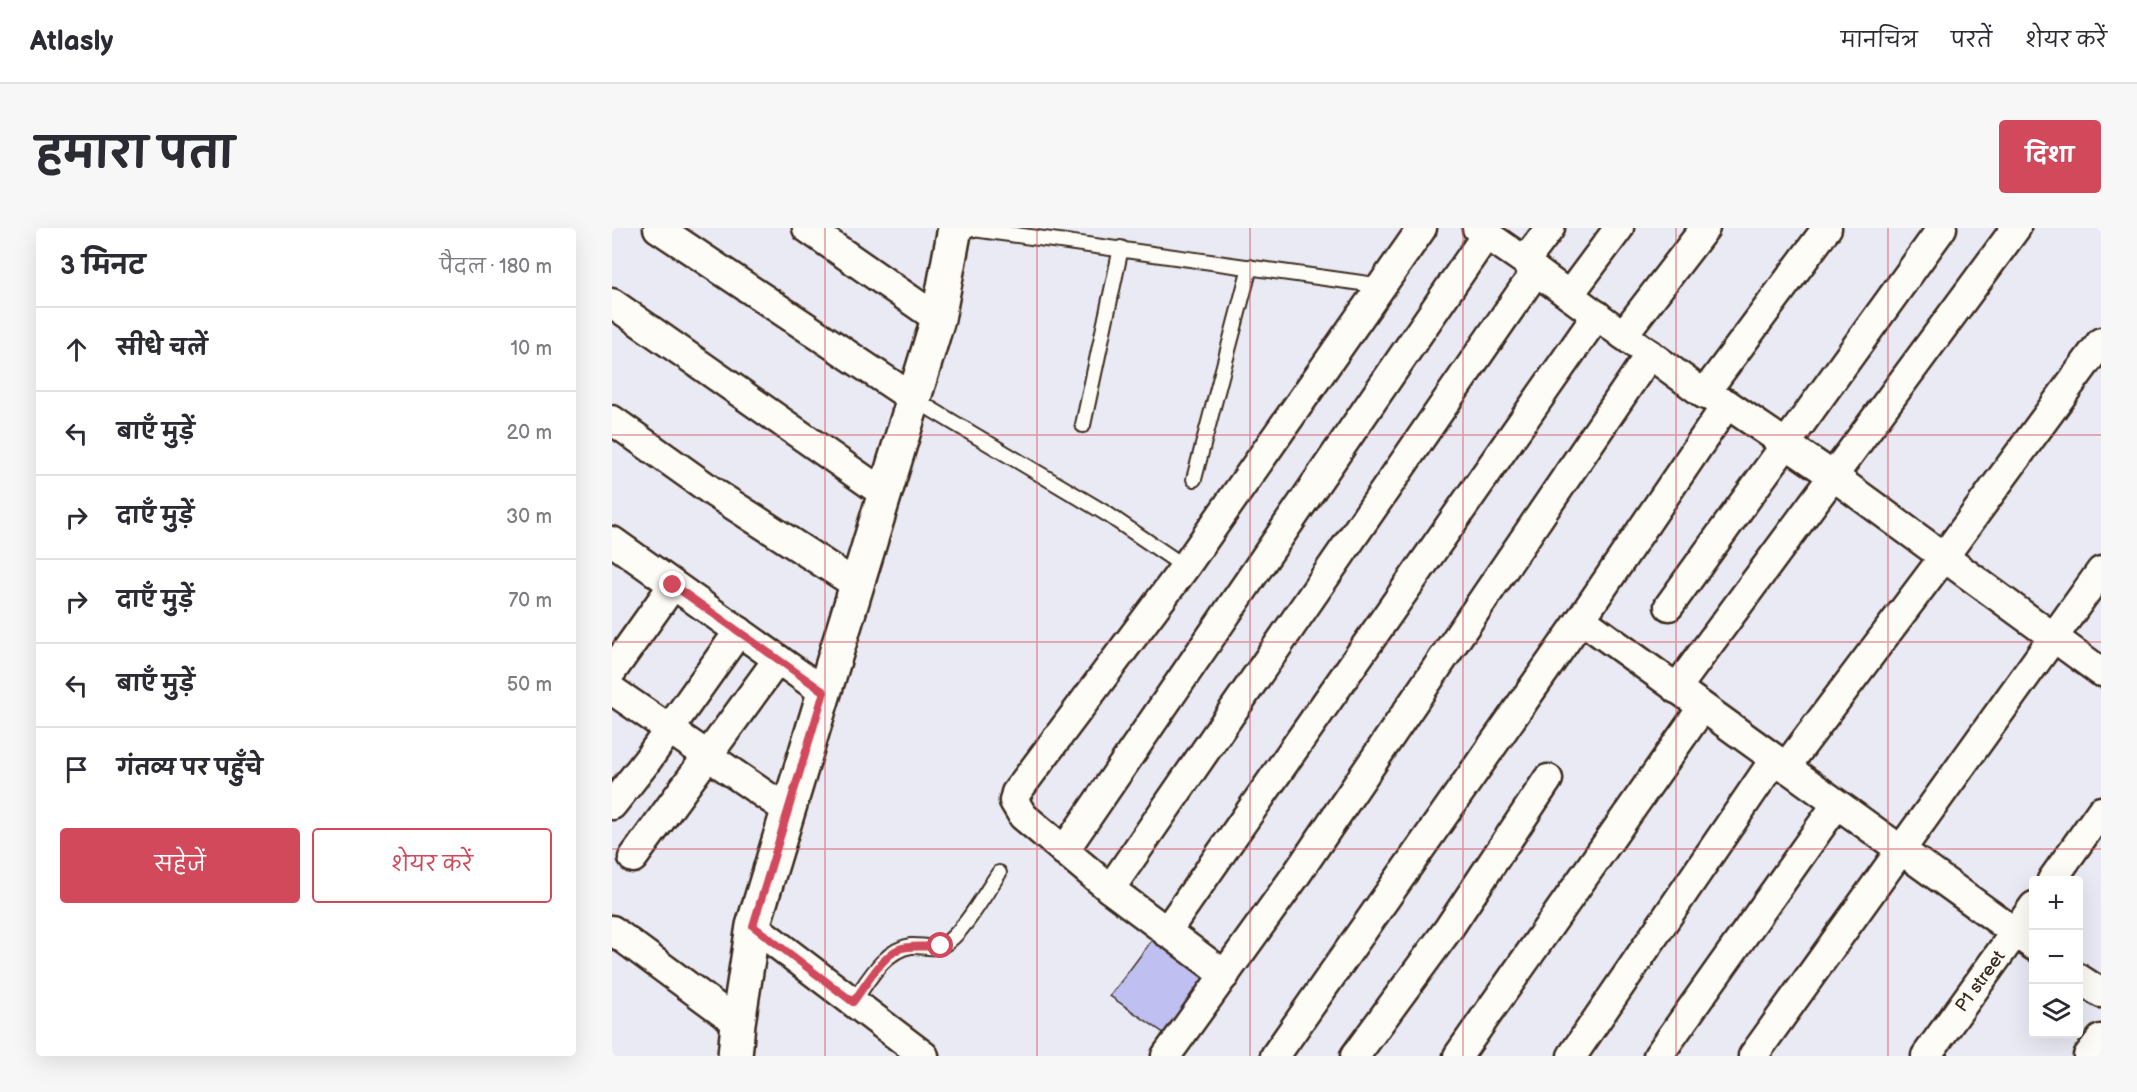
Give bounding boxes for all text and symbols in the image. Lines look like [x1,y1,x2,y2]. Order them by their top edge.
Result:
text: Atlasly [30,25,113,58]
text: मानचित्र [1841,28,1918,53]
text: परतें [1951,28,1992,53]
text: शेयर करें [2025,28,2107,53]
button: दिशा [1999,120,2101,193]
text: हमारा पता [36,129,234,180]
text: 3 मिनट [60,251,145,282]
text: पैदल · 180 m [440,255,552,279]
icon: ahead [60,333,93,366]
text: सीधे चलें [117,335,207,362]
text: 10 m [511,337,552,361]
icon: left [60,417,93,450]
text: बाएँ मुड़ें [117,419,195,446]
text: 20 m [507,421,552,445]
icon: right [60,501,93,534]
text: दाएँ मुड़ें [117,503,194,530]
text: 30 m [506,505,552,529]
route end [659,571,685,597]
icon: right [60,585,93,618]
text: दाएँ मुड़ें [117,587,194,614]
text: 70 m [508,589,552,613]
icon: left [60,669,93,702]
text: बाएँ मुड़ें [117,671,195,698]
text: 50 m [507,673,552,697]
icon: arrive [60,753,93,786]
text: गंतव्य पर पहुँचे [117,755,263,782]
button: सहेजें [60,828,300,903]
button: शेयर करें [312,828,552,903]
map controls [2029,876,2083,1038]
button: + [2029,876,2083,930]
button: − [2029,930,2083,984]
route start [927,932,953,958]
street label: P1 street [1951,946,2010,1016]
button: layers [2029,984,2083,1038]

